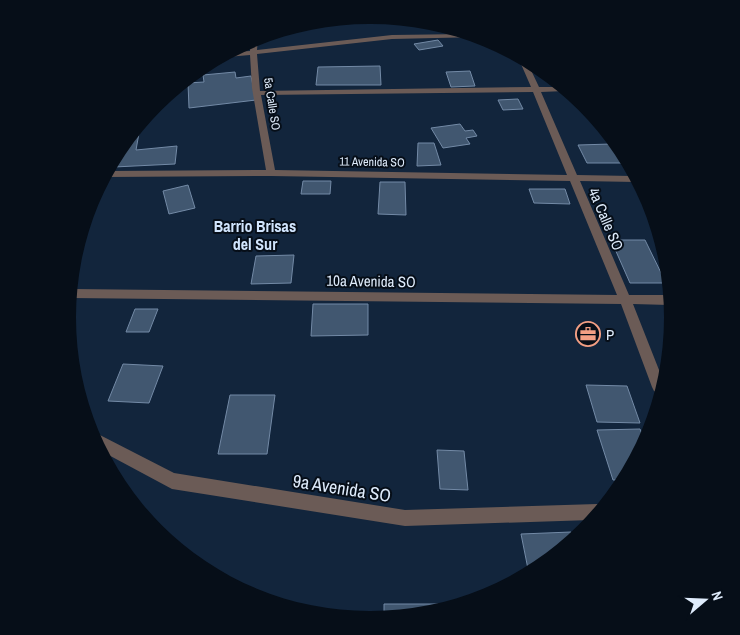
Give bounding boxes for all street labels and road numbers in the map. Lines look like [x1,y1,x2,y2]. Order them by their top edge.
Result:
street label: 5a Calle SO [260,77,284,132]
street label: 11 Avenida SO [339,153,405,171]
street label: 4a Calle SO [583,184,629,254]
street label: 10a Avenida SO [326,270,416,292]
street label: 9a Avenida SO [291,468,393,508]

